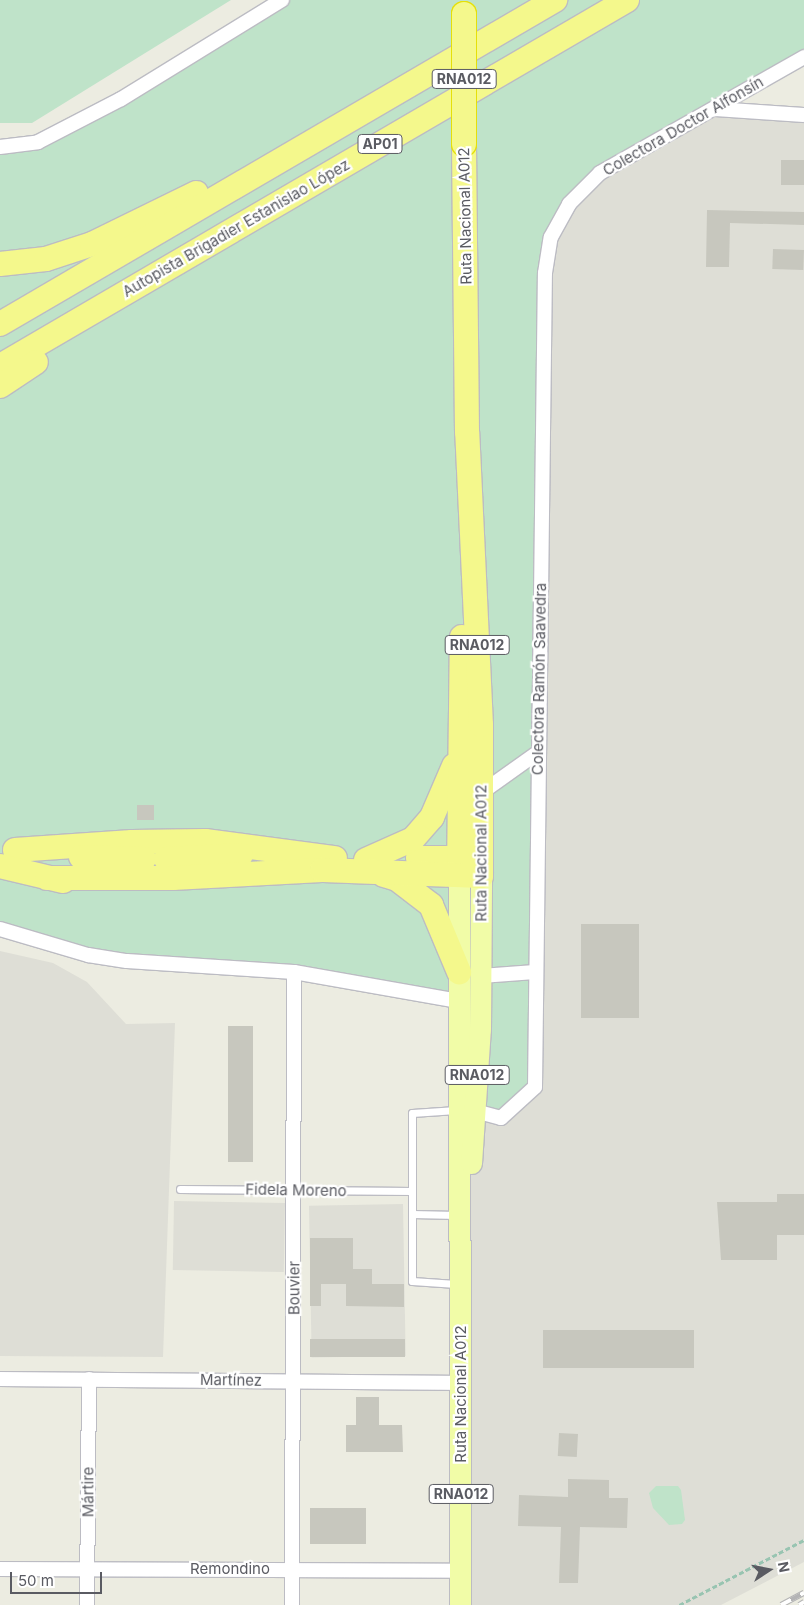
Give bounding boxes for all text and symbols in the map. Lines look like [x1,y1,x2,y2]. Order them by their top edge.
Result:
road number: RNA012 [432,68,496,90]
street label: Colectora Doctor Alfonsín [600,73,766,179]
road number: AP01 [358,132,402,156]
street label: Ruta Nacional A012 [455,147,475,285]
street label: Autopista Brigadier Estanislao López [119,155,353,301]
street label: Colectora Ramón Saavedra [528,583,550,775]
road number: RNA012 [444,634,510,656]
street label: Ruta Nacional A012 [472,784,490,922]
road number: RNA012 [444,1064,510,1086]
street label: Fidela Moreno [245,1180,347,1200]
street label: Bouvier [285,1261,303,1315]
street label: Ruta Nacional A012 [452,1325,470,1463]
street label: Martínez [200,1370,262,1390]
street label: Mártire [79,1467,97,1517]
road number: RNA012 [428,1482,494,1506]
north arrow [744,1545,794,1595]
street label: Remondino [190,1560,270,1578]
text: N [775,1560,794,1574]
scale bar [12,1562,105,1594]
text: 50 m [18,1571,54,1590]

